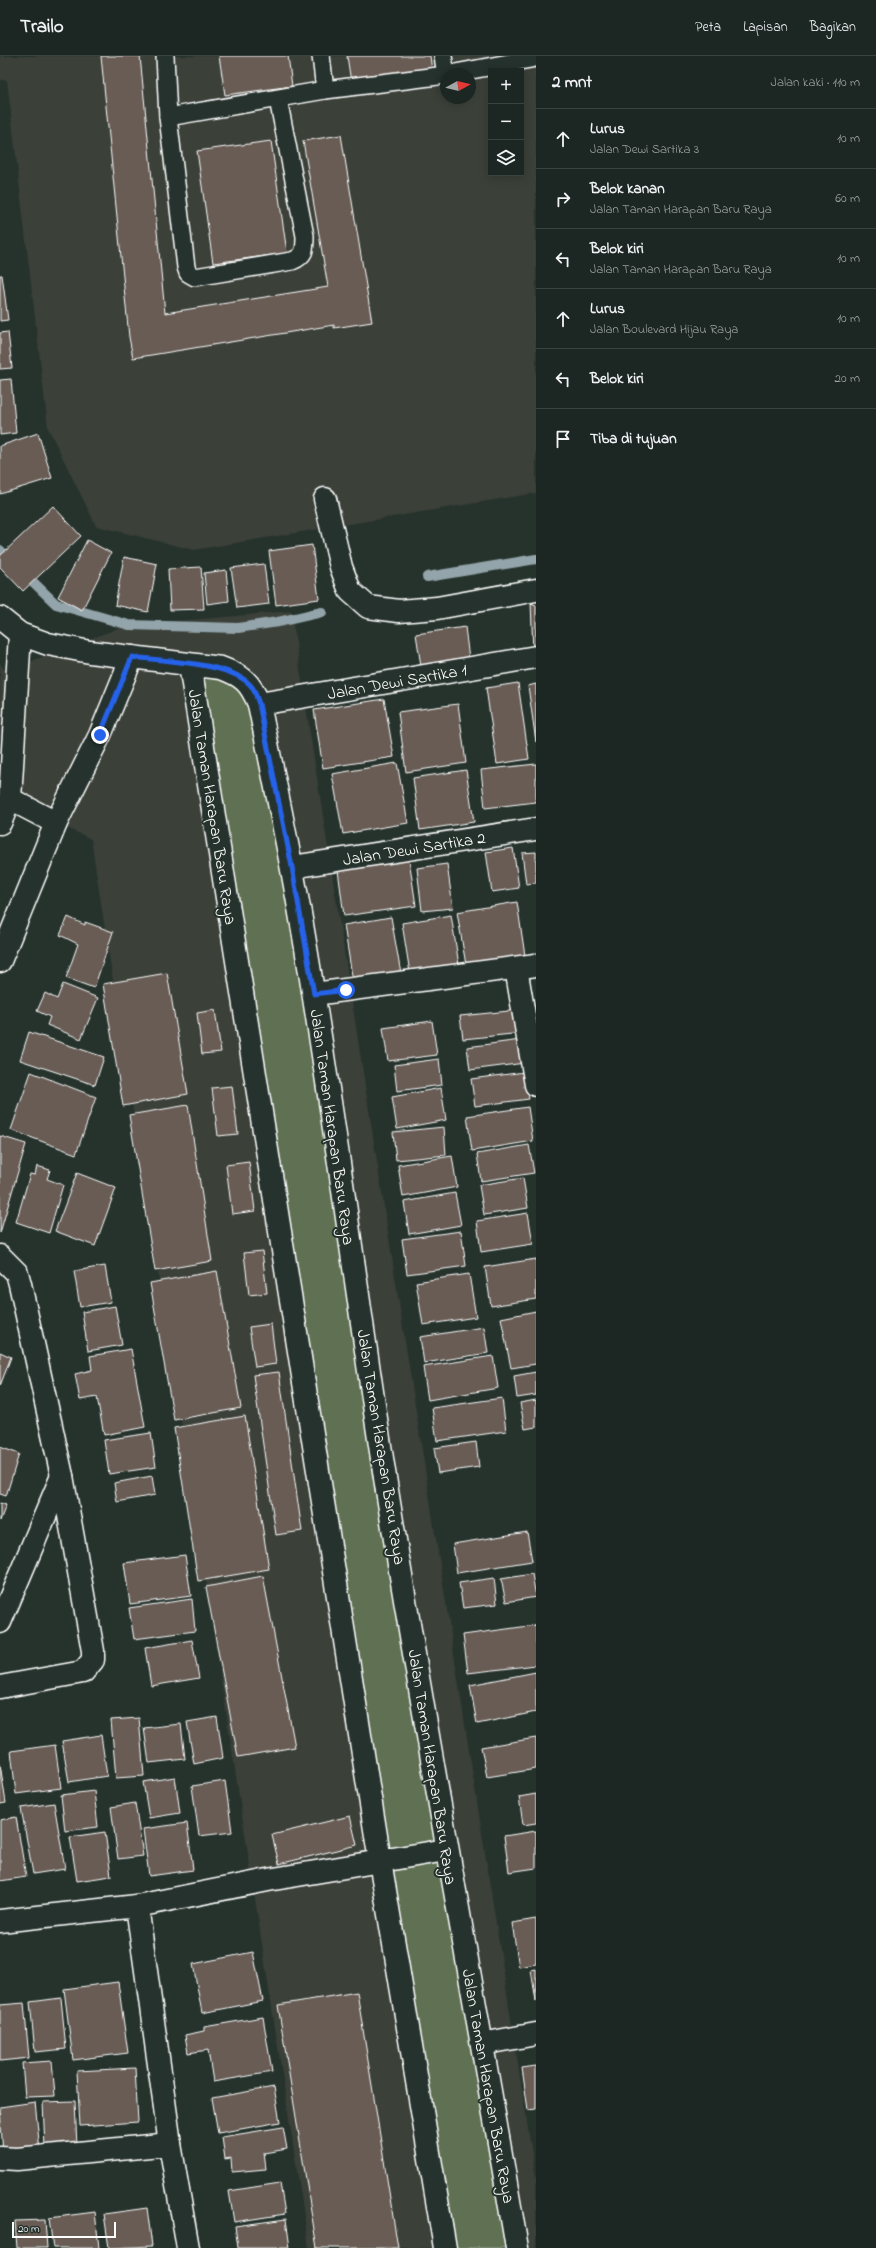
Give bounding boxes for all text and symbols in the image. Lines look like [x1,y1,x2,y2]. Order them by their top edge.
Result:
text: Trailo [20,14,64,41]
text: Peta [695,17,721,38]
text: Lapisan [743,17,788,38]
text: Bagikan [810,17,856,38]
north arrow [440,68,476,104]
map controls [488,68,524,176]
button: + [488,68,524,104]
text: 2 mnt [552,70,592,95]
text: Jalan kaki · 110 m [771,73,860,92]
button: − [488,104,524,140]
text: Lurus [590,118,625,140]
icon: ahead [552,128,574,150]
text: 10 m [837,129,860,148]
button: layers [488,140,524,176]
text: Jalan Dewi Sartika 3 [590,140,699,159]
text: Belok kanan [590,178,665,200]
icon: right [552,188,574,210]
text: 60 m [835,189,860,208]
text: Jalan Taman Harapan Baru Raya [590,200,772,219]
text: Belok kiri [590,238,644,260]
icon: left [552,248,574,270]
text: 10 m [837,249,860,268]
text: Jalan Taman Harapan Baru Raya [590,260,772,279]
text: Lurus [590,298,625,320]
icon: ahead [552,308,574,330]
text: 10 m [837,309,860,328]
text: Jalan Boulevard Hijau Raya [590,320,738,339]
icon: left [552,368,574,390]
text: Belok kiri [590,368,644,390]
text: 20 m [835,369,860,388]
icon: arrive [552,428,574,450]
text: Tiba di tujuan [590,428,677,450]
street label: Jalan Dewi Sartika 1 [326,658,469,707]
street label: Jalan Taman Harapan Baru Raya [180,688,242,927]
route end [91,726,109,744]
street label: Jalan Dewi Sartika 2 [341,826,487,873]
route start [337,981,355,999]
street label: Jalan Taman Harapan Baru Raya [302,1008,360,1247]
street label: Jalan Taman Harapan Baru Raya [349,1328,411,1567]
street label: Jalan Taman Harapan Baru Raya [400,1648,462,1887]
street label: Jalan Taman Harapan Baru Raya [454,1967,520,2206]
scale bar [12,2220,116,2239]
text: 20 m [18,2221,40,2237]

